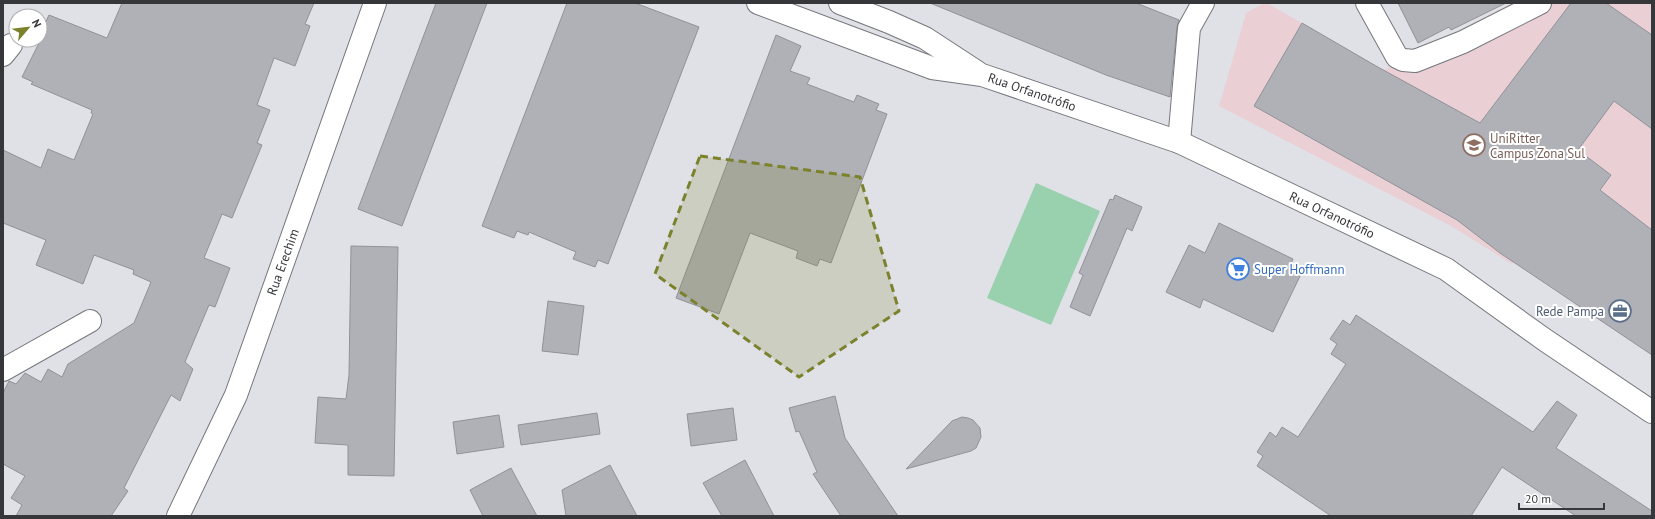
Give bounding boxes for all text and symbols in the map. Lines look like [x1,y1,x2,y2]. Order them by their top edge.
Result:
north arrow [8,8,48,48]
text: N [29,17,45,30]
street label: Rua Orfanotrófio [986,69,1078,115]
place label: UniRitter Campus Zona Sul [1490,130,1585,162]
school or university icon: UniRitter Campus Zona Sul [1461,132,1487,158]
street label: Rua Orfanotrófio [1287,188,1377,242]
street label: Rua Erechim [263,226,303,298]
supermarket icon: Super Hoffmann [1225,256,1251,282]
place label: Super Hoffmann [1254,261,1345,278]
office icon: Rede Pampa [1607,298,1633,324]
place label: Rede Pampa [1536,303,1604,320]
scale bar [1519,485,1604,511]
text: 20 m [1525,491,1551,506]

